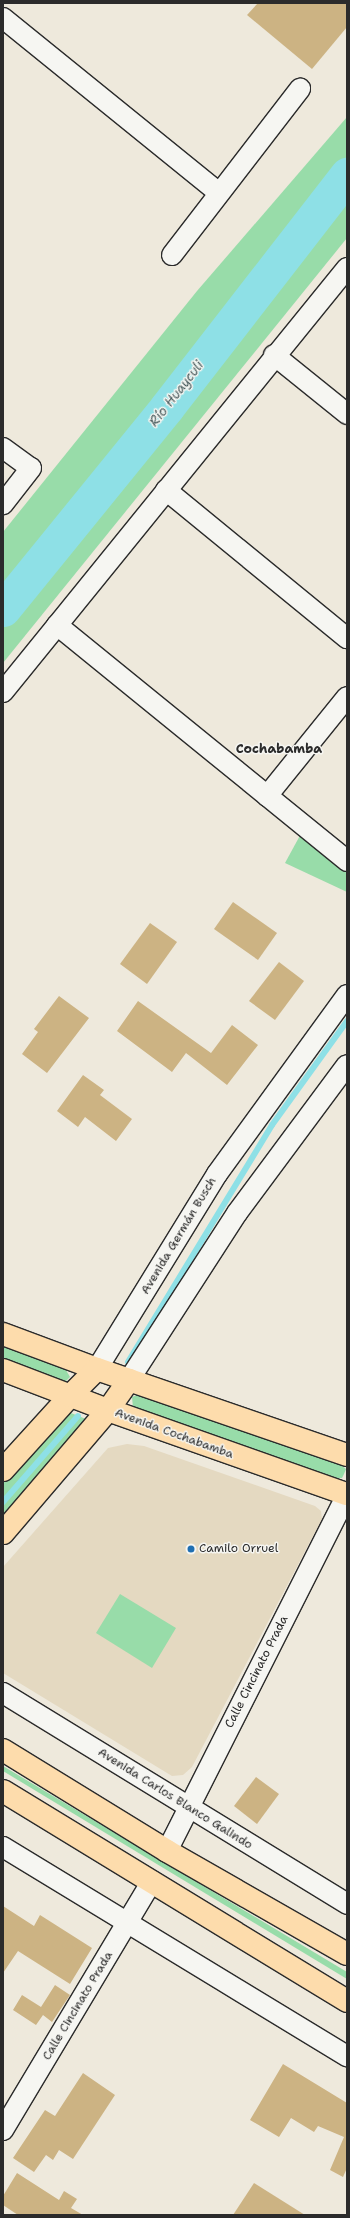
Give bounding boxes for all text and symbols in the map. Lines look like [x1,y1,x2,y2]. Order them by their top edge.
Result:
water label: Río Huayculi [147,358,207,430]
district label: Cochabamba [236,741,322,757]
street label: Avenida Germán Busch [138,1175,220,1297]
street label: Avenida Cochabamba [113,1406,235,1462]
place label: Camilo Orruel [199,1542,278,1556]
marker: Camilo Orruel [186,1544,196,1554]
street label: Calle Cincinato Prada [222,1613,292,1731]
street label: Avenida Carlos Blanco Galindo [95,1745,255,1853]
street label: Calle Cincinato Prada [40,1949,116,2063]

